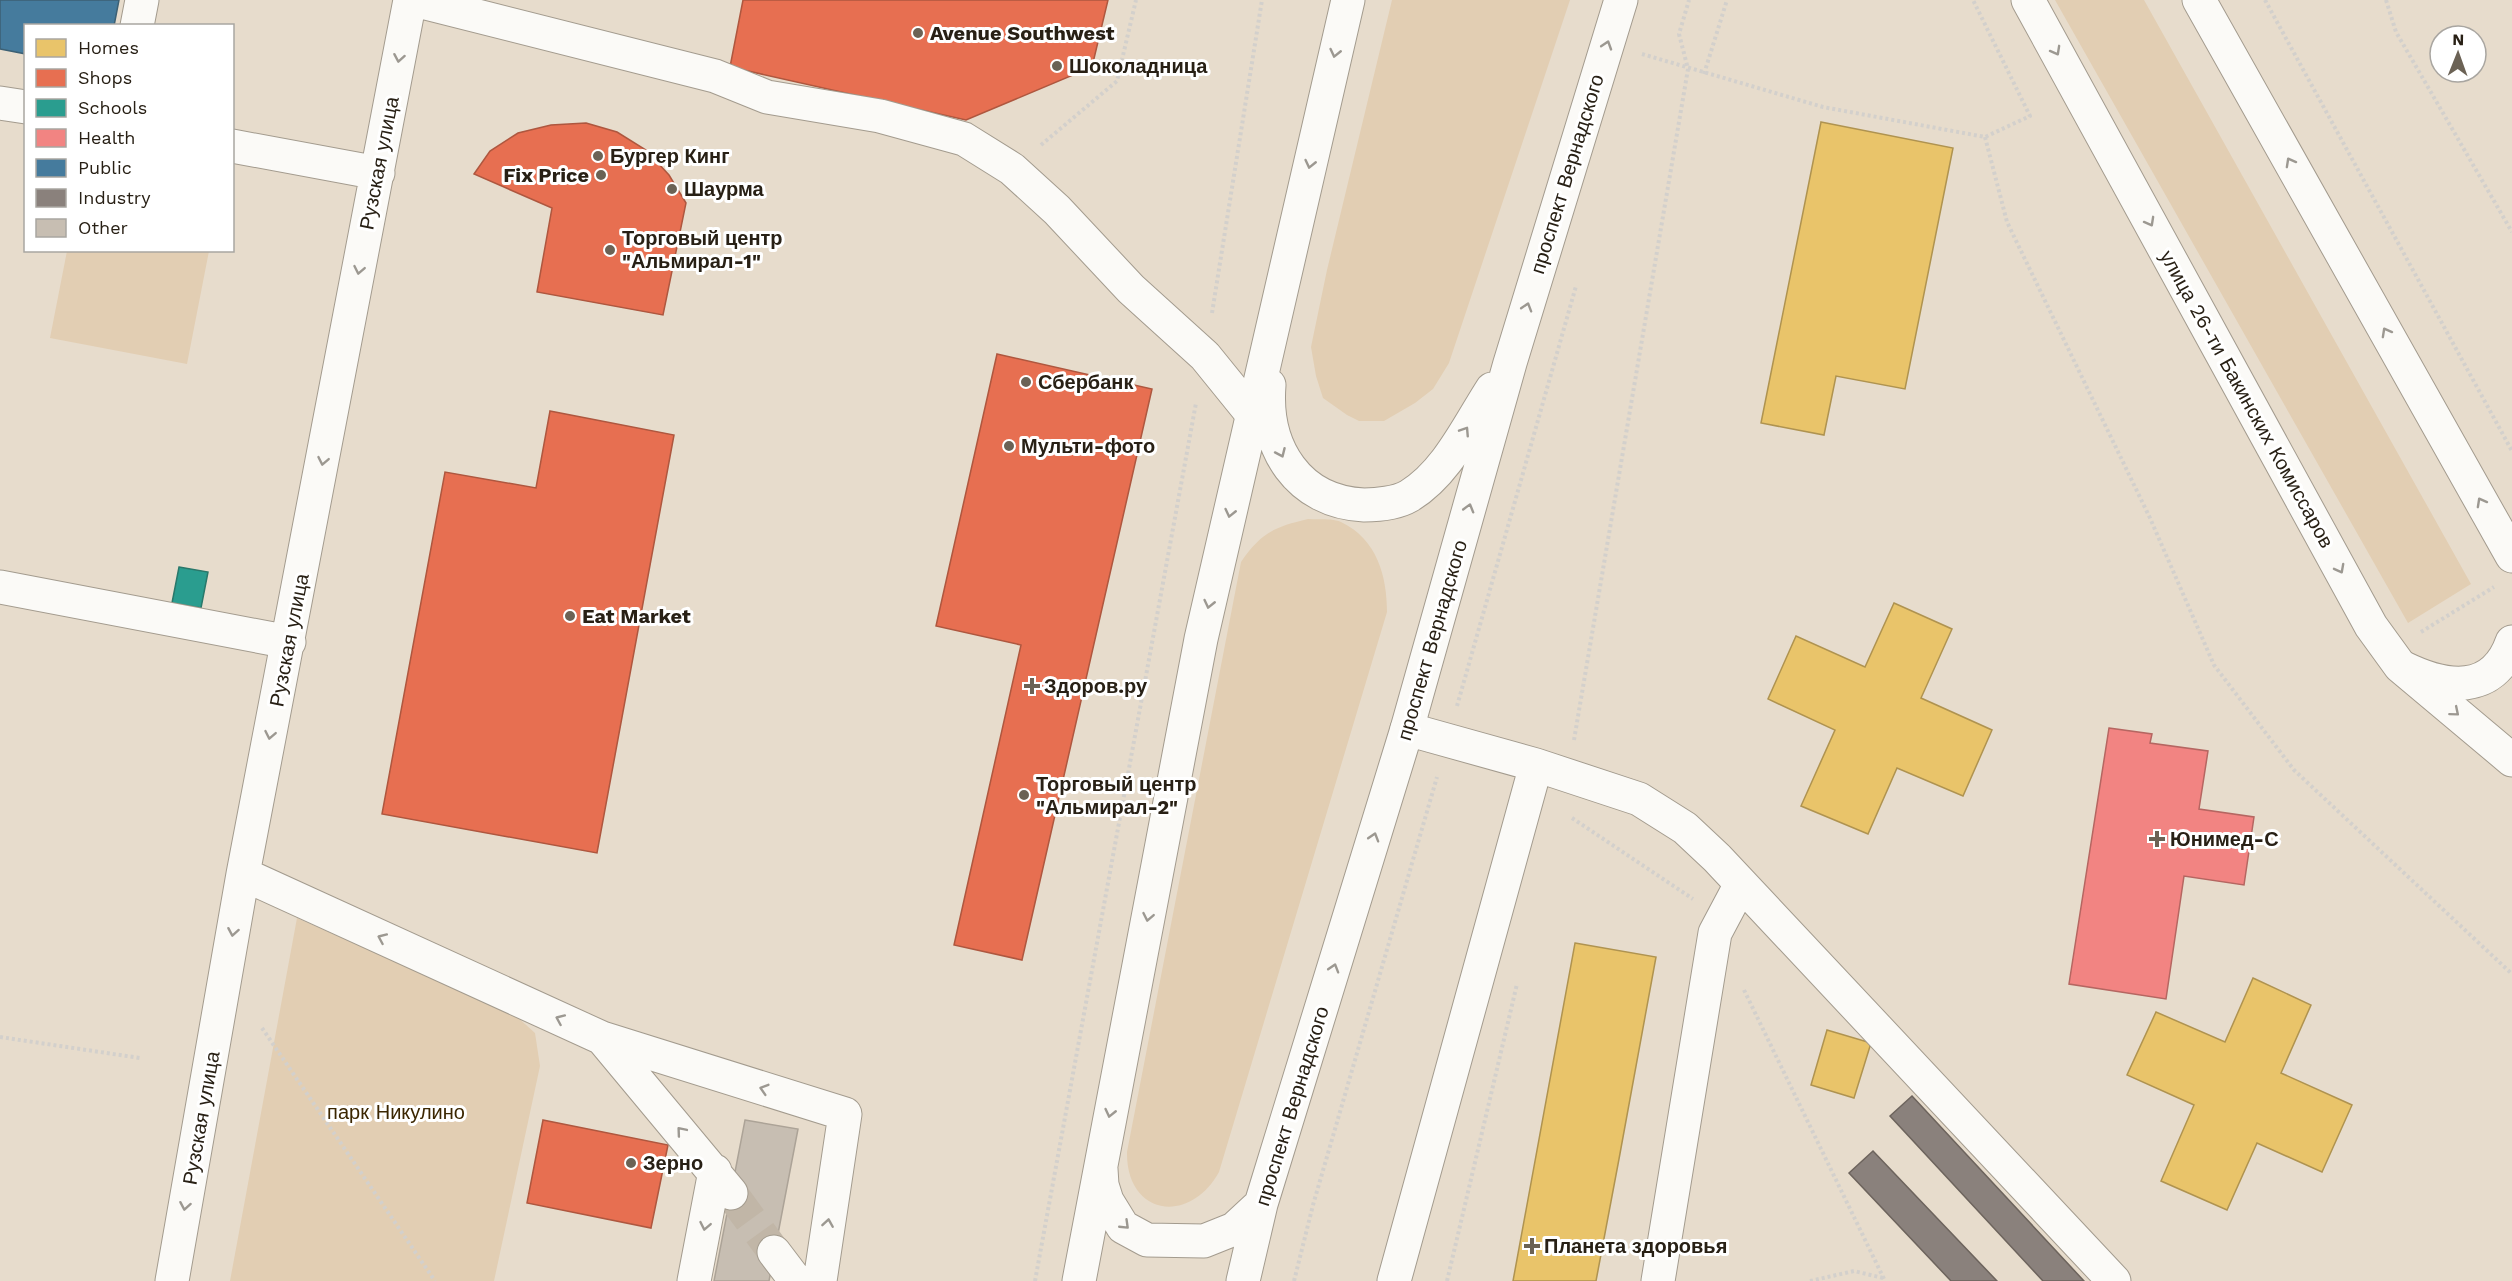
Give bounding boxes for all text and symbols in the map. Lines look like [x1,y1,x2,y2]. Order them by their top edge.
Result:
place label: Avenue Southwest [930,21,1115,45]
legend [24,24,234,252]
north arrow [2428,24,2488,84]
marker: Avenue Southwest [911,26,925,40]
text: N [2452,30,2464,49]
text: Homes [78,37,139,58]
one-way arrow [1599,40,1612,51]
one-way arrow [2049,45,2060,56]
one-way arrow [1330,48,1343,58]
one-way arrow [393,52,406,62]
place label: Шоколадница [1069,54,1208,78]
marker: Шоколадница [1050,59,1064,73]
text: Shops [78,67,132,88]
street label: проспект Вернадского [1525,71,1609,277]
street label: Рузская улица [354,93,404,232]
text: Schools [78,97,147,118]
text: Health [78,127,135,148]
place label: Бургер Кинг [610,144,730,168]
marker: Бургер Кинг [591,149,605,163]
text: Public [78,157,132,178]
one-way arrow [1304,158,1317,168]
one-way arrow [2286,158,2297,168]
place label: Fix Price [503,163,589,187]
marker: Fix Price [594,168,608,182]
place label: Шаурма [684,177,765,201]
marker: Шаурма [665,182,679,196]
text: Industry [78,187,151,208]
one-way arrow [2143,216,2154,227]
text: Other [78,217,128,238]
place label: Торговый центр "Альмирал-1" [622,226,783,273]
marker: Торговый центр "Альмирал-1" [603,243,617,257]
street label: улица 26-ти Бакинских Комиссаров [2155,246,2339,552]
one-way arrow [353,265,366,275]
one-way arrow [1520,302,1532,313]
one-way arrow [2382,328,2393,338]
place label: Сбербанк [1038,370,1134,394]
marker: Сбербанк [1019,375,1033,389]
one-way arrow [1458,426,1469,437]
place label: Мульти-фото [1021,434,1155,458]
marker: Мульти-фото [1002,439,1016,453]
one-way arrow [1274,447,1286,458]
one-way arrow [317,456,330,466]
one-way arrow [2477,498,2488,508]
one-way arrow [1462,503,1474,514]
one-way arrow [1224,508,1237,518]
street label: проспект Вернадского [1392,537,1472,743]
one-way arrow [2333,562,2344,573]
street label: Рузская улица [264,570,314,709]
one-way arrow [1203,599,1216,609]
place label: Eat Market [582,604,691,628]
marker: Eat Market [563,609,577,623]
place label: Здоров.ру [1044,674,1148,698]
marker: Здоров.ру [1025,679,1039,693]
one-way arrow [2448,705,2459,716]
one-way arrow [264,730,277,740]
place label: Торговый центр "Альмирал-2" [1036,772,1197,819]
marker: Торговый центр "Альмирал-2" [1017,788,1031,802]
place label: Юнимед-С [2170,827,2279,851]
marker: Юнимед-С [2148,830,2166,848]
one-way arrow [1367,832,1379,843]
one-way arrow [1142,912,1155,922]
one-way arrow [228,927,240,936]
one-way arrow [378,934,389,946]
one-way arrow [1327,963,1339,973]
street label: проспект Вернадского [1250,1003,1334,1209]
one-way arrow [555,1015,566,1027]
street label: Рузская улица [177,1048,225,1187]
one-way arrow [759,1084,770,1096]
park label: парк Никулино [327,1100,465,1124]
one-way arrow [1104,1108,1117,1118]
one-way arrow [677,1127,688,1138]
place label: Зерно [643,1151,703,1175]
marker: Зерно [624,1156,638,1170]
one-way arrow [180,1202,192,1211]
one-way arrow [1118,1218,1128,1229]
one-way arrow [822,1219,834,1228]
one-way arrow [699,1221,712,1231]
place label: Планета здоровья [1544,1234,1727,1258]
marker: Планета здоровья [1525,1239,1539,1253]

